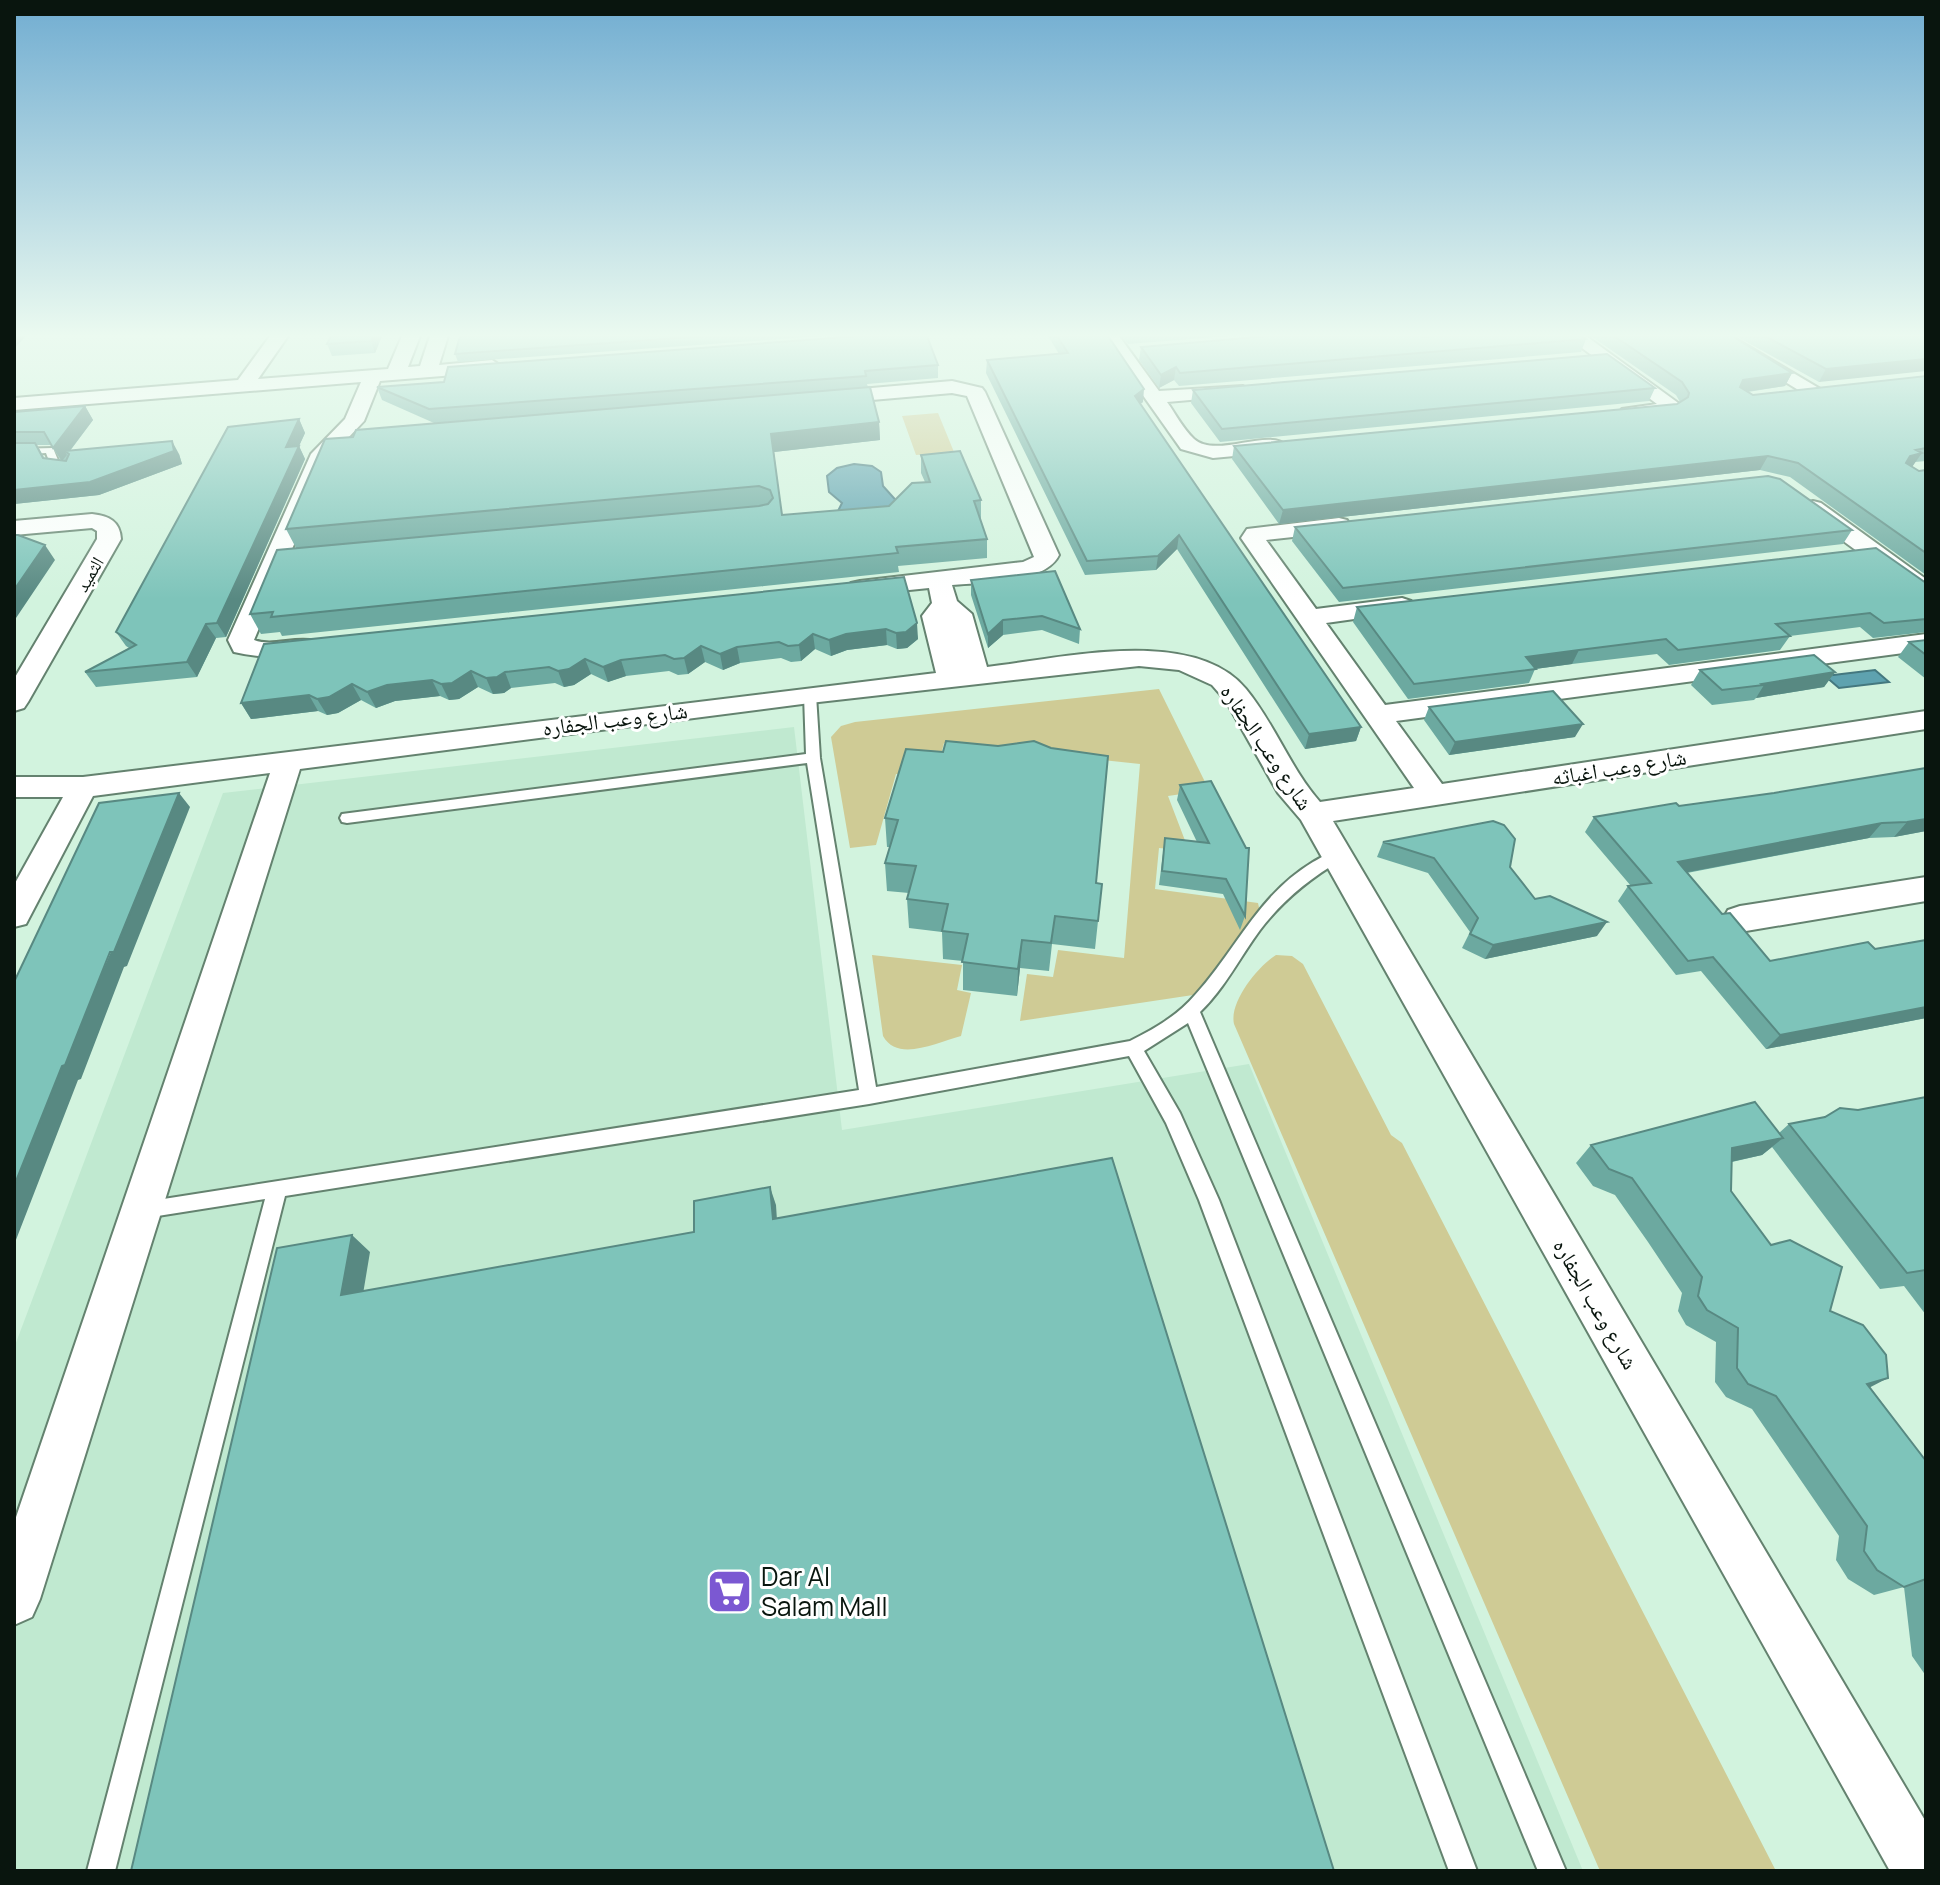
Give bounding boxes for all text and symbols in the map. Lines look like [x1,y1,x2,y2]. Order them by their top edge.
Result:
street label: الثميد [69,552,109,596]
street label: شارع وعب الجفاره [1214,678,1320,816]
street label: شارع وعب الجفاره [541,695,689,743]
street label: شارع وعب اغباثه [1550,742,1688,792]
street label: شارع وعب الجفاره [1546,1233,1646,1375]
place label: Dar Al Salam Mall [761,1558,888,1624]
supermarket icon: Dar Al Salam Mall [706,1567,754,1615]

